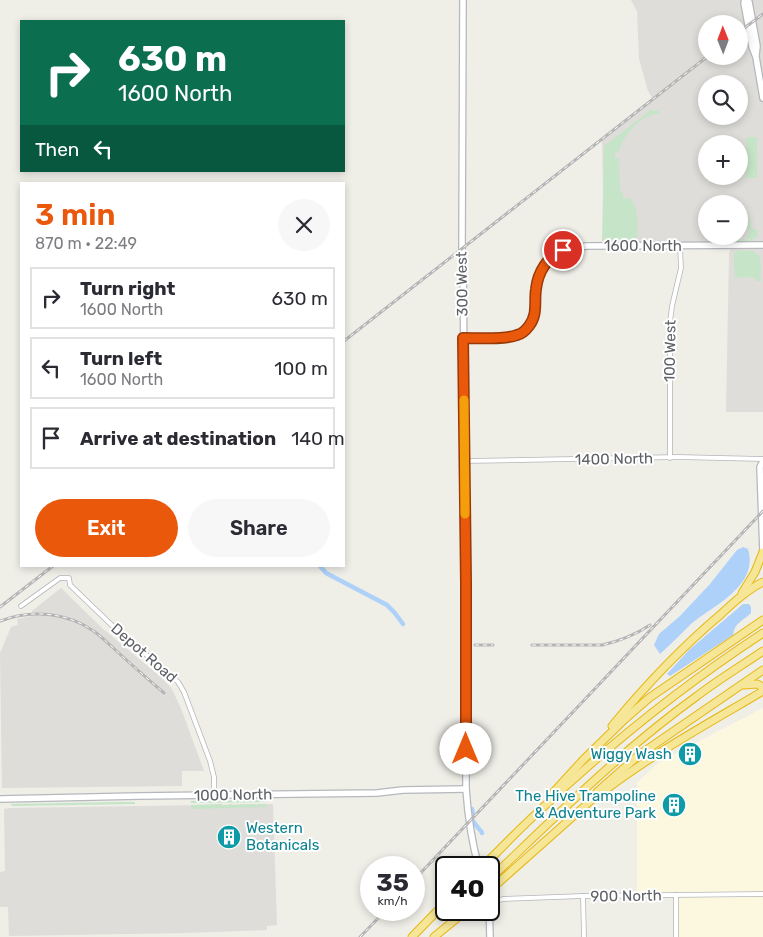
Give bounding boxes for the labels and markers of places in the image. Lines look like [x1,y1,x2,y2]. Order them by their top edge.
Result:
pin [542,229,584,271]
building icon: Wiggy Wash [677,741,703,767]
place label: Wiggy Wash [590,745,672,763]
place label: The Hive Trampoline & Adventure Park [515,787,656,822]
building icon: The Hive Trampoline & Adventure Park [661,792,687,818]
place label: Western Botanicals [246,819,320,854]
building icon: Western Botanicals [216,824,242,850]

